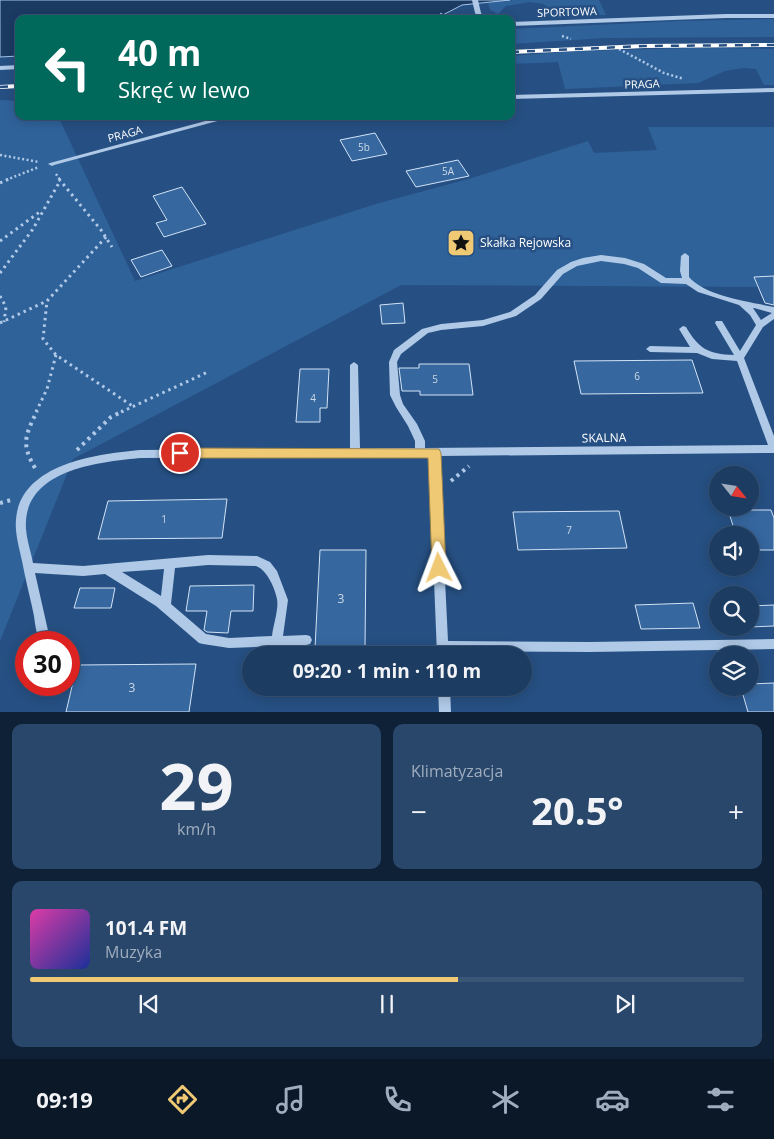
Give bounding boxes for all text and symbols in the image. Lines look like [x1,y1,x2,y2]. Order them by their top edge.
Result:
street label: SPORTOWA [537,3,597,20]
text: 40 m [118,29,201,76]
icon: left [35,35,100,100]
text: Skręć w lewo [118,74,250,104]
street label: PRAGA [624,75,660,92]
street label: PRAGA [106,122,144,145]
house number: 5b [358,140,370,154]
house number: 5A [442,164,455,178]
place icon: Skałka Rejowska [446,228,476,258]
place label: Skałka Rejowska [480,234,571,251]
house number: 6 [634,369,640,383]
house number: 5 [432,372,438,386]
house number: 4 [310,391,316,405]
street label: SKALNA [582,429,627,446]
pin [159,432,201,474]
icon: arrive [166,439,194,467]
north arrow [709,466,759,516]
map controls [709,466,759,696]
house number: 1 [161,512,167,526]
house number: 7 [566,523,572,537]
button: sound [709,526,759,576]
position arrow [412,541,464,593]
button: search [709,586,759,636]
house number: 3 [338,590,345,607]
speed limit sign: 30 [15,631,80,696]
button: layers [709,646,759,696]
text: 09:20 · 1 min · 110 m [293,658,481,684]
house number: 3 [129,679,136,696]
text: 29 [159,741,234,829]
text: Klimatyzacja [411,760,503,782]
text: 20.5° [531,784,624,836]
text: − [411,792,427,830]
text: + [728,792,744,830]
text: km/h [177,818,216,840]
text: 101.4 FM [105,915,187,941]
text: Muzyka [105,941,162,963]
icon: previous [135,990,163,1018]
icon: pause [373,990,401,1018]
icon: next [611,990,639,1018]
icon: directions [165,1082,200,1117]
icon: music [273,1082,308,1117]
icon: phone [380,1082,415,1117]
icon: climate [488,1082,523,1117]
icon: car [595,1082,630,1117]
icon: filters [703,1082,738,1117]
text: 09:19 [36,1084,93,1114]

